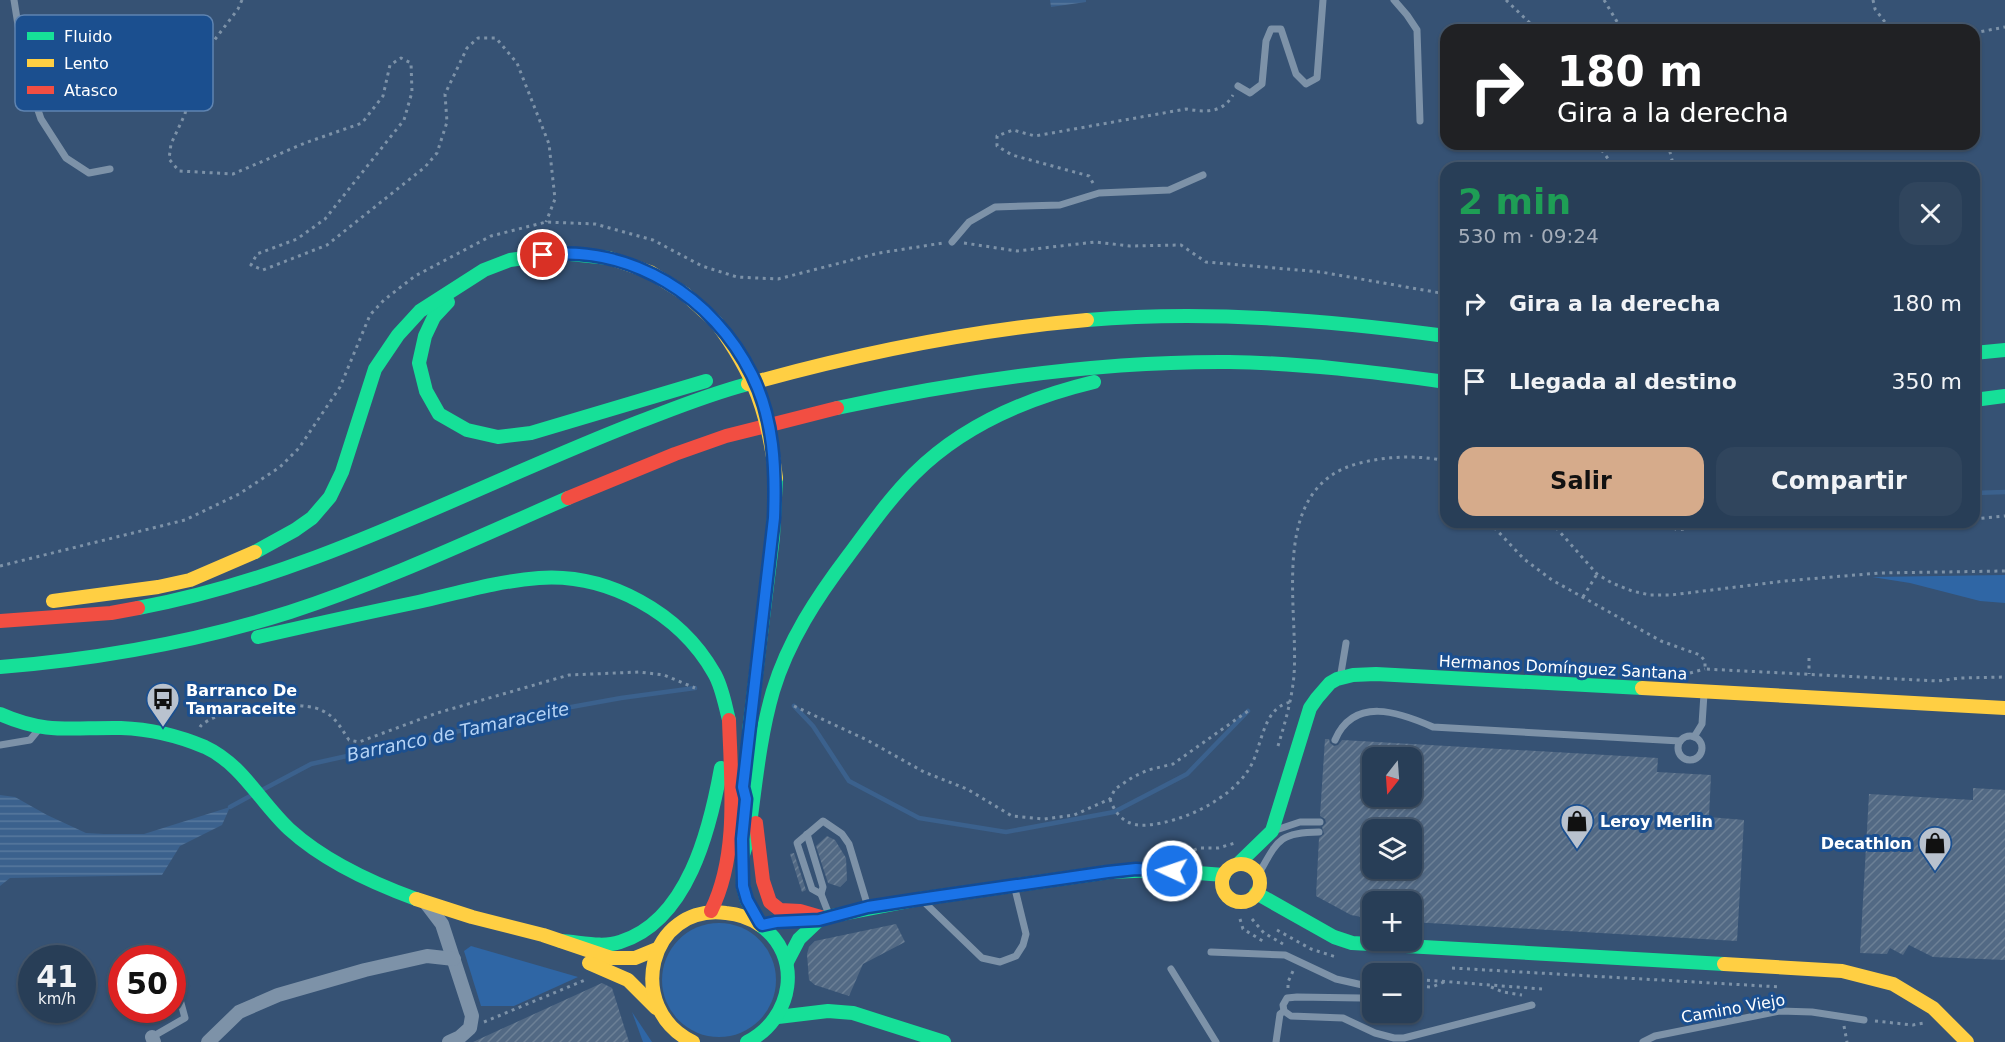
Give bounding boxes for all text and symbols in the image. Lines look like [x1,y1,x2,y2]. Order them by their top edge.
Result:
legend [15,15,213,111]
text: Fluido [64,27,112,46]
text: 180 m [1557,47,1703,96]
icon: right [1458,48,1536,126]
text: Lento [64,54,109,73]
text: Atasco [64,81,118,100]
text: Gira a la derecha [1557,97,1789,128]
text: 2 min [1458,181,1571,222]
button: close [1899,182,1962,245]
text: 530 m · 09:24 [1458,224,1599,248]
pin [517,229,568,280]
icon: arrive [526,238,559,271]
icon: right [1458,287,1491,320]
text: Gira a la derecha [1509,291,1721,316]
text: 180 m [1892,291,1962,316]
icon: arrive [1458,365,1491,398]
text: Llegada al destino [1509,369,1737,394]
text: 350 m [1892,369,1962,394]
button: Salir [1458,447,1704,516]
button: Compartir [1716,447,1962,516]
street label: Hermanos Domínguez Santana [1438,651,1688,684]
bus stop icon: Barranco De Tamaraceite [145,681,181,728]
place label: Barranco De Tamaraceite [186,681,297,718]
water label: Barranco de Tamaraceite [345,698,571,765]
north arrow [1362,747,1422,807]
map controls [1362,747,1422,1023]
shop icon: Leroy Merlin [1559,803,1595,850]
place label: Leroy Merlin [1600,812,1713,831]
button: layers [1362,819,1422,879]
shop icon: Decathlon [1917,825,1953,872]
place label: Decathlon [1821,834,1912,853]
position arrow [1140,839,1204,903]
button: + [1362,891,1422,951]
speed limit sign: 50 [108,945,186,1023]
text: 41 [36,959,78,994]
button: − [1362,963,1422,1023]
text: km/h [38,990,76,1008]
street label: Camino Viejo [1680,990,1787,1027]

